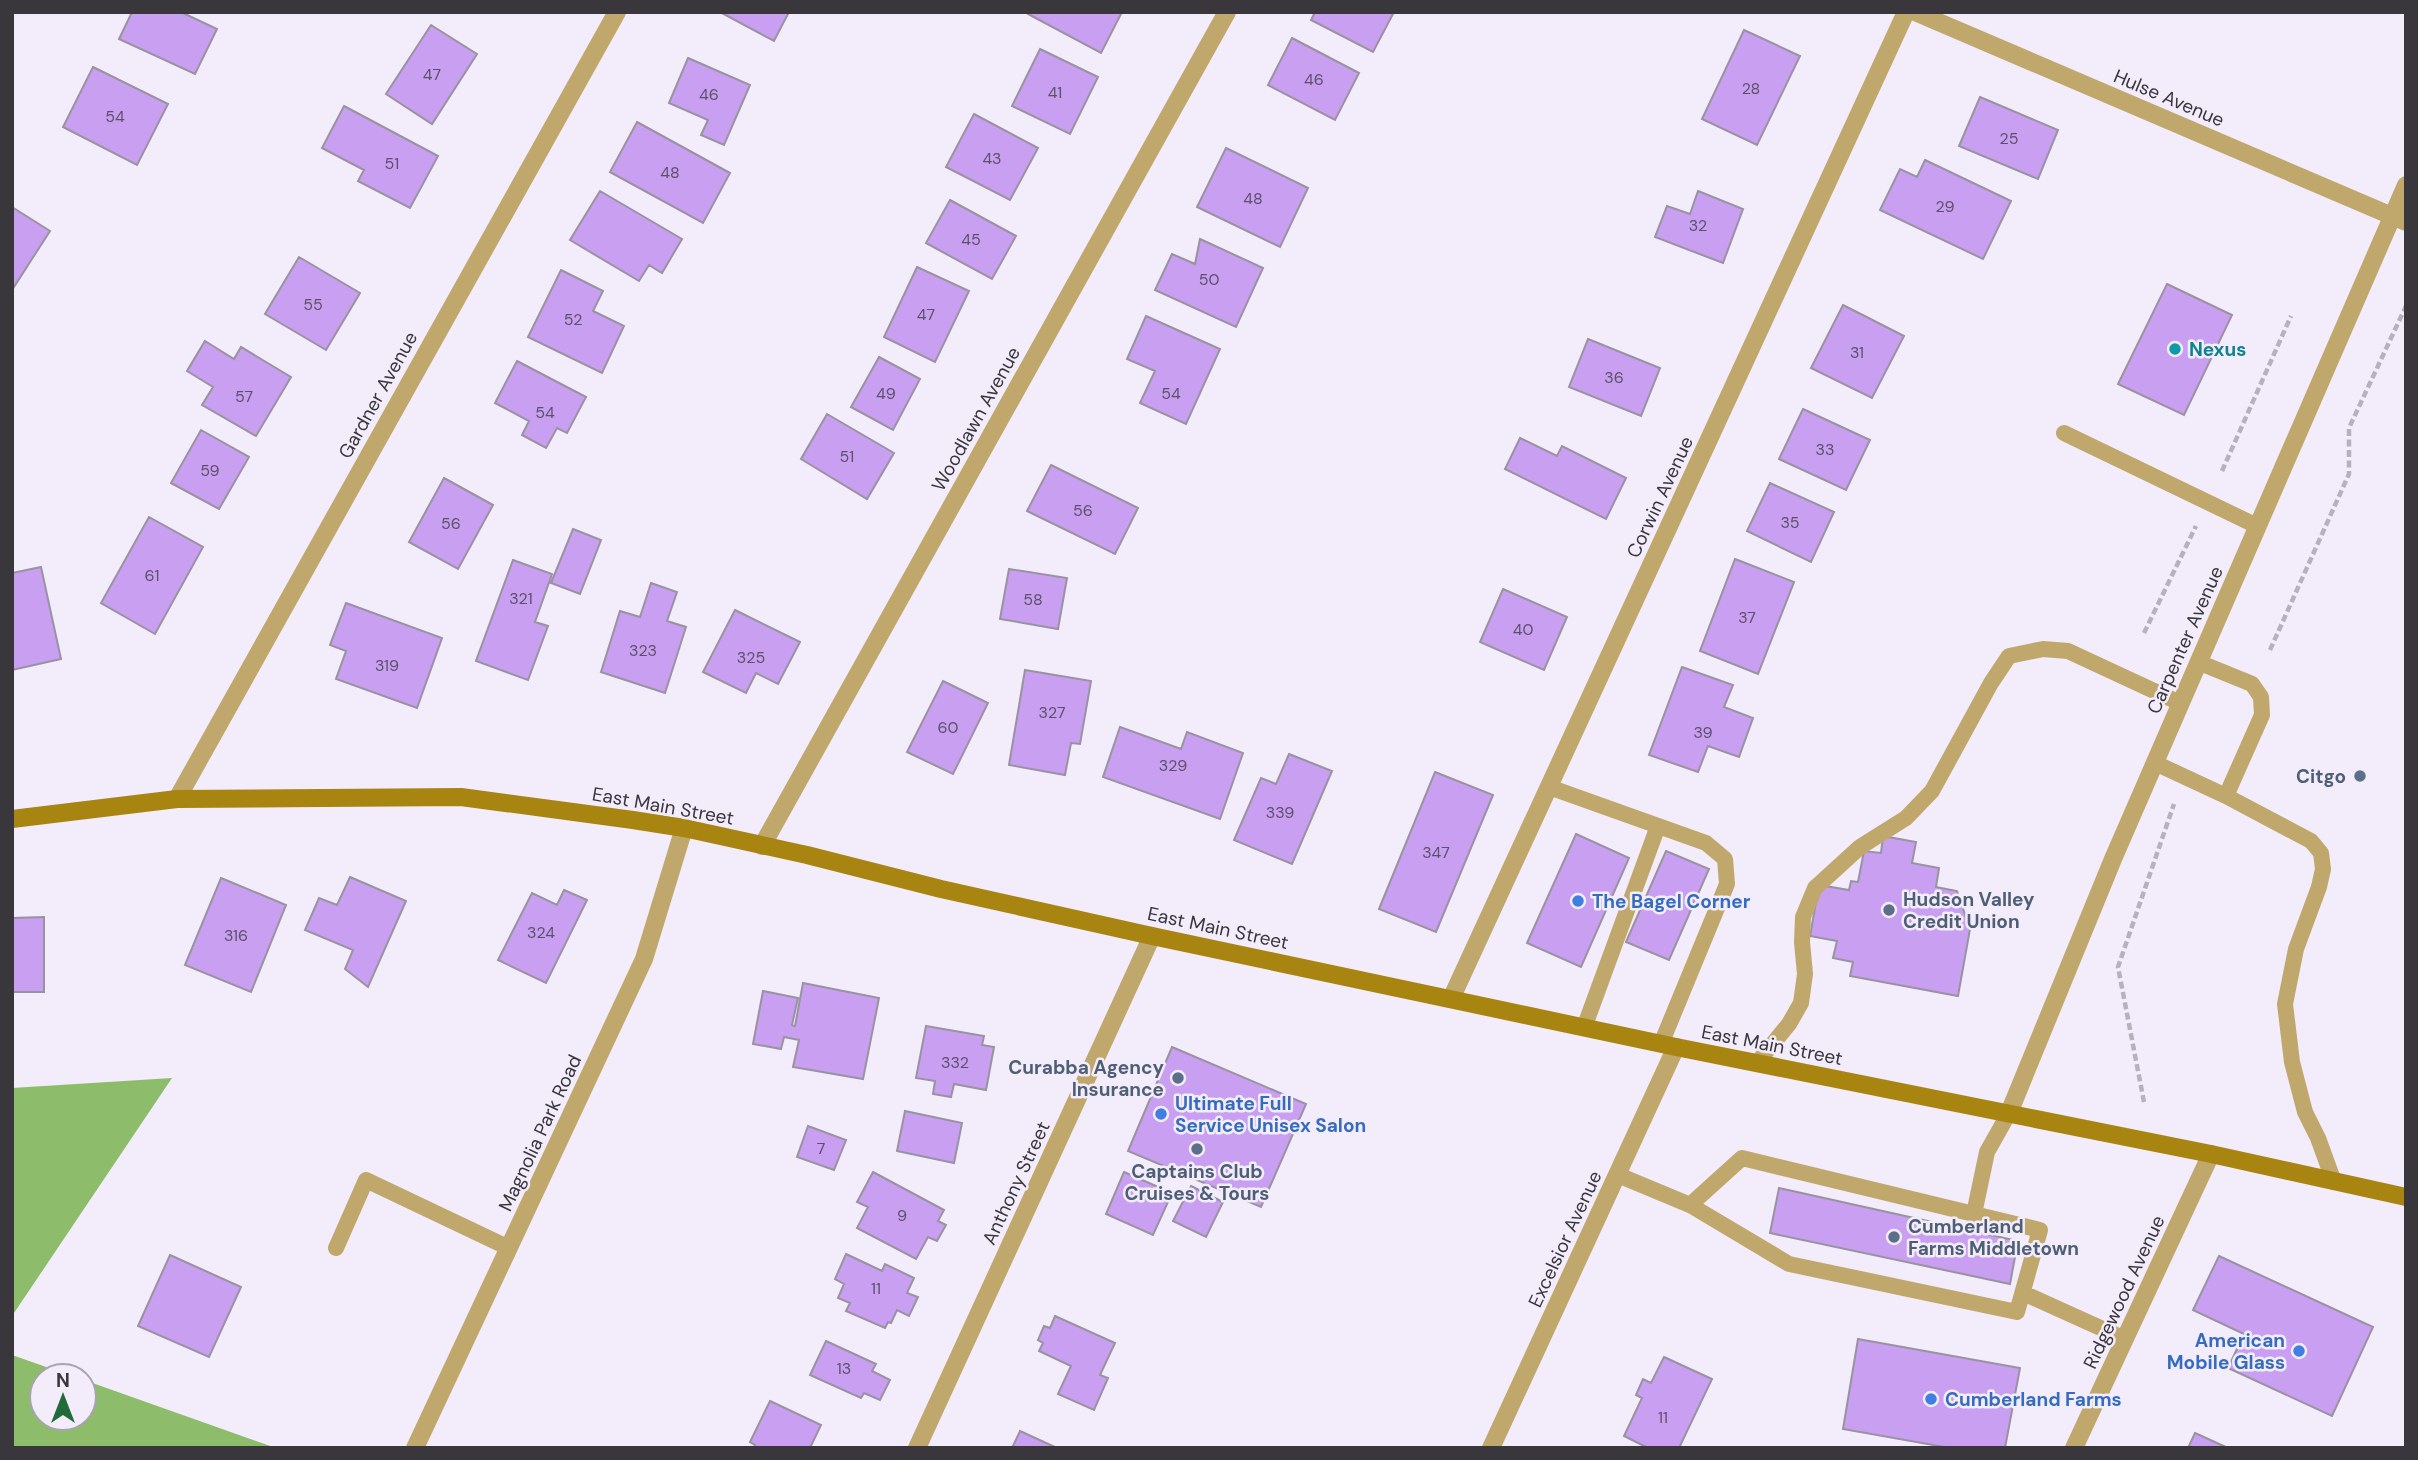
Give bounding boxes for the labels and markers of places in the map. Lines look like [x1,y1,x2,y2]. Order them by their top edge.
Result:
place label: Nexus [2189,337,2246,362]
marker: Nexus [2167,341,2183,357]
place label: Citgo [2296,764,2346,789]
marker: Citgo [2352,768,2368,784]
place label: Hudson Valley Credit Union [1903,887,2035,934]
place label: The Bagel Corner [1592,889,1751,914]
marker: The Bagel Corner [1570,893,1586,909]
marker: Hudson Valley Credit Union [1881,902,1897,918]
place label: Curabba Agency Insurance [1008,1055,1165,1102]
marker: Curabba Agency Insurance [1170,1070,1186,1086]
place label: Ultimate Full Service Unisex Salon [1175,1091,1366,1138]
marker: Ultimate Full Service Unisex Salon [1153,1106,1169,1122]
marker: Captains Club Cruises & Tours [1189,1141,1205,1157]
place label: Captains Club Cruises & Tours [1125,1159,1269,1206]
place label: Cumberland Farms Middletown [1908,1214,2079,1261]
marker: Cumberland Farms Middletown [1886,1229,1902,1245]
place label: American Mobile Glass [2167,1328,2285,1375]
marker: American Mobile Glass [2291,1343,2307,1359]
place label: Cumberland Farms [1945,1387,2122,1412]
marker: Cumberland Farms [1923,1391,1939,1407]

